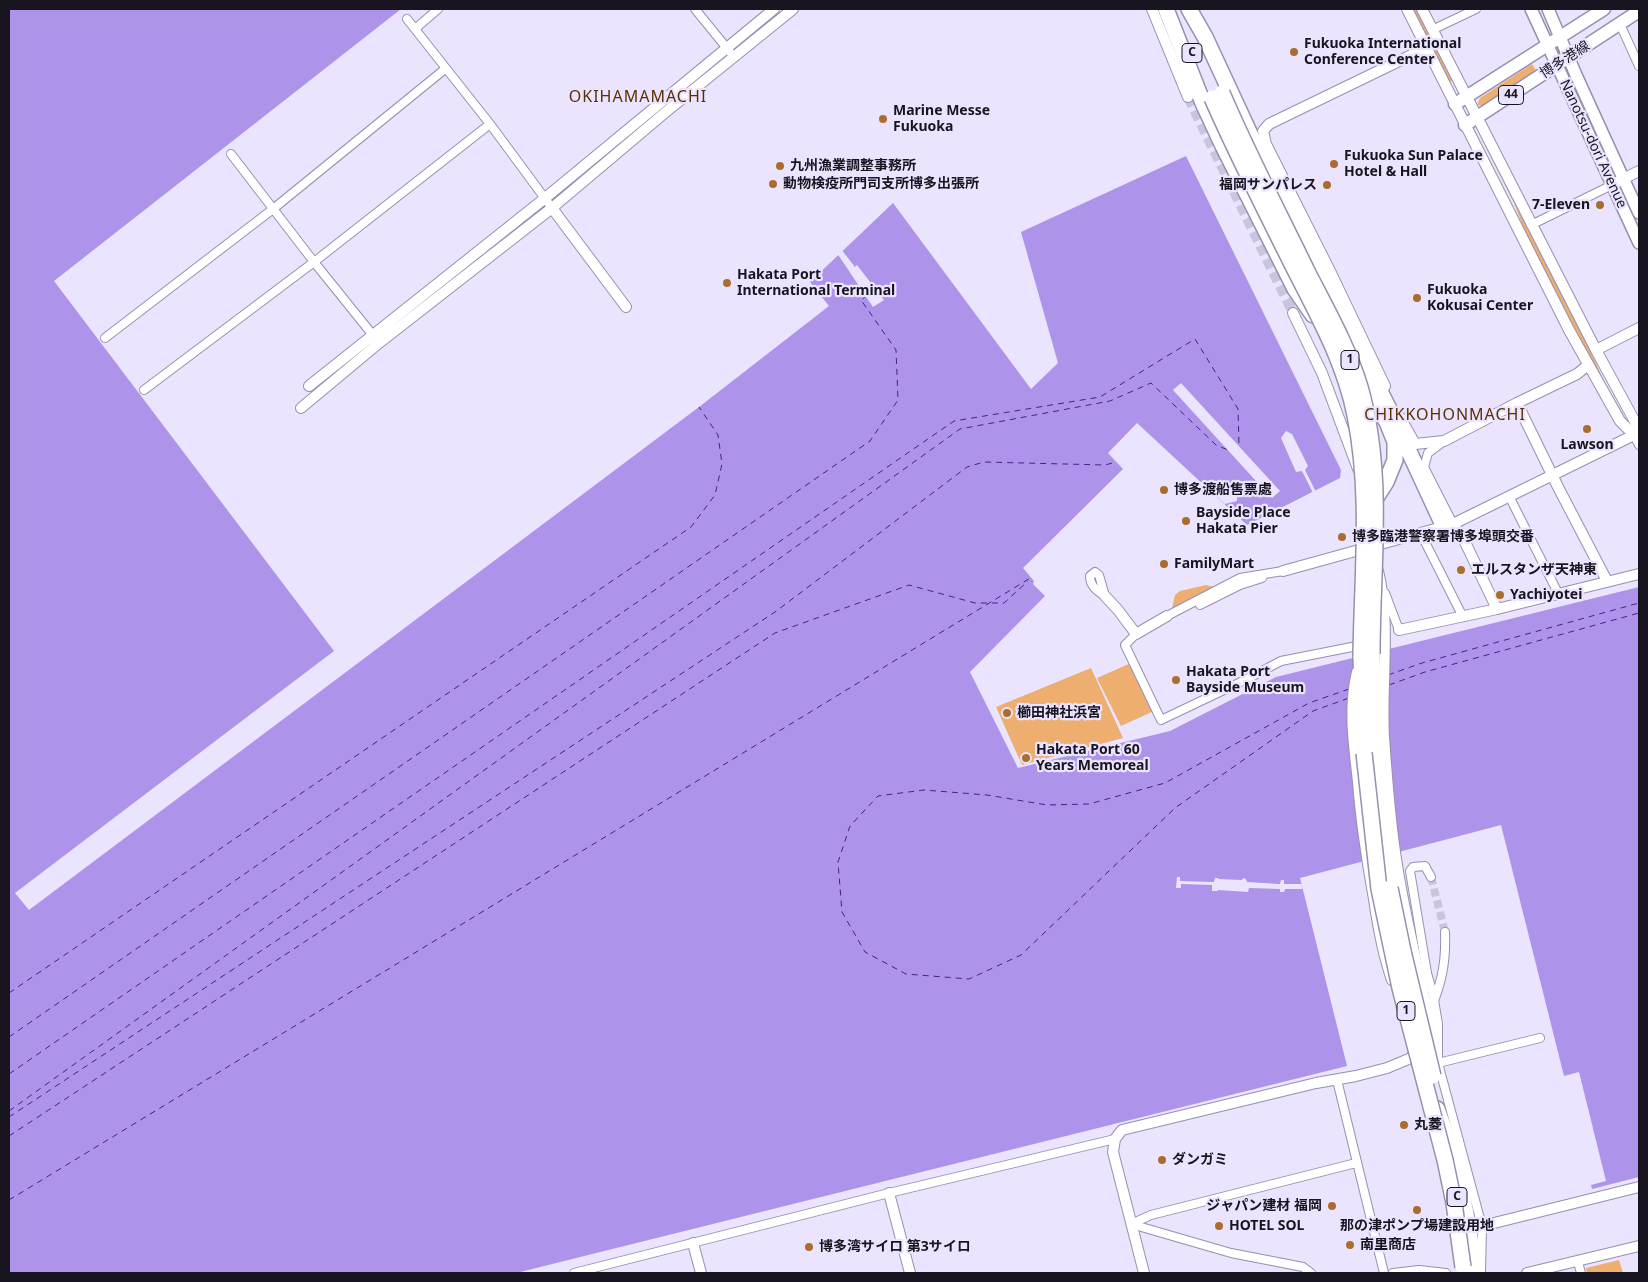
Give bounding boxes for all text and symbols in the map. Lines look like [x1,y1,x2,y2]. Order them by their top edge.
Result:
place label: Fukuoka International Conference Center [1304,36,1461,68]
street label: 博多港線 [1537,38,1593,82]
road number: C [1182,44,1202,62]
marker: Fukuoka International Conference Center [1288,46,1300,58]
street label: Nanotsu-dori Avenue [1556,77,1630,211]
road number: 44 [1498,86,1524,104]
district label: OKIHAMAMACHI [567,87,709,107]
place label: Marine Messe Fukuoka [893,103,990,136]
marker: Marine Messe Fukuoka [877,113,889,125]
place label: Fukuoka Sun Palace Hotel & Hall [1344,148,1483,180]
place label: 九州漁業調整事務所 [790,158,916,174]
marker: Fukuoka Sun Palace Hotel & Hall [1328,158,1340,170]
marker: 九州漁業調整事務所 [774,160,786,172]
place label: 動物検疫所門司支所博多出張所 [783,176,979,192]
place label: 福岡サンパレス [1219,177,1317,193]
marker: 動物検疫所門司支所博多出張所 [767,178,779,190]
marker: 福岡サンパレス [1321,179,1333,191]
place label: 7-Eleven [1532,197,1590,213]
marker: 7-Eleven [1594,199,1606,211]
place label: Hakata Port International Terminal [737,267,895,300]
marker: Hakata Port International Terminal [721,277,733,289]
place label: Fukuoka Kokusai Center [1427,282,1533,314]
marker: Fukuoka Kokusai Center [1411,292,1423,304]
road number: 1 [1341,350,1359,370]
district label: CHIKKOHONMACHI [1362,405,1528,425]
marker: Lawson [1581,423,1593,435]
place label: Lawson [1560,437,1614,453]
place label: 博多渡船售票處 [1174,482,1272,498]
marker: 博多渡船售票處 [1158,484,1170,496]
place label: Bayside Place Hakata Pier [1196,505,1291,538]
marker: Bayside Place Hakata Pier [1180,515,1192,527]
place label: 博多臨港警察署博多埠頭交番 [1352,529,1534,545]
marker: 博多臨港警察署博多埠頭交番 [1336,531,1348,543]
place label: FamilyMart [1174,556,1254,572]
marker: FamilyMart [1158,558,1170,570]
place label: エルスタンザ天神東 [1471,562,1597,578]
marker: エルスタンザ天神東 [1455,564,1467,576]
place label: Yachiyotei [1510,587,1582,603]
marker: Yachiyotei [1494,589,1506,601]
place label: Hakata Port Bayside Museum [1186,664,1304,696]
marker: Hakata Port Bayside Museum [1170,674,1182,686]
place label: 櫛田神社浜宮 [1017,705,1101,721]
marker: 櫛田神社浜宮 [1001,707,1013,719]
place label: Hakata Port 60 Years Memoreal [1036,742,1149,774]
marker: Hakata Port 60 Years Memoreal [1020,752,1032,764]
road number: 1 [1397,1001,1415,1020]
place label: 丸菱 [1414,1117,1442,1133]
marker: 丸菱 [1398,1119,1410,1131]
place label: ダンガミ [1172,1152,1228,1168]
marker: ダンガミ [1156,1154,1168,1166]
road number: C [1447,1188,1467,1206]
place label: ジャパン建材 福岡 [1206,1198,1322,1214]
marker: ジャパン建材 福岡 [1326,1200,1338,1212]
marker: 那の津ポンプ場建設用地 [1411,1204,1423,1216]
place label: HOTEL SOL [1229,1218,1304,1234]
place label: 那の津ポンプ場建設用地 [1340,1218,1494,1234]
marker: HOTEL SOL [1213,1220,1225,1232]
place label: 南里商店 [1360,1237,1416,1253]
place label: 博多湾サイロ 第3サイロ [819,1239,971,1255]
marker: 南里商店 [1344,1239,1356,1251]
marker: 博多湾サイロ 第3サイロ [803,1241,815,1253]

